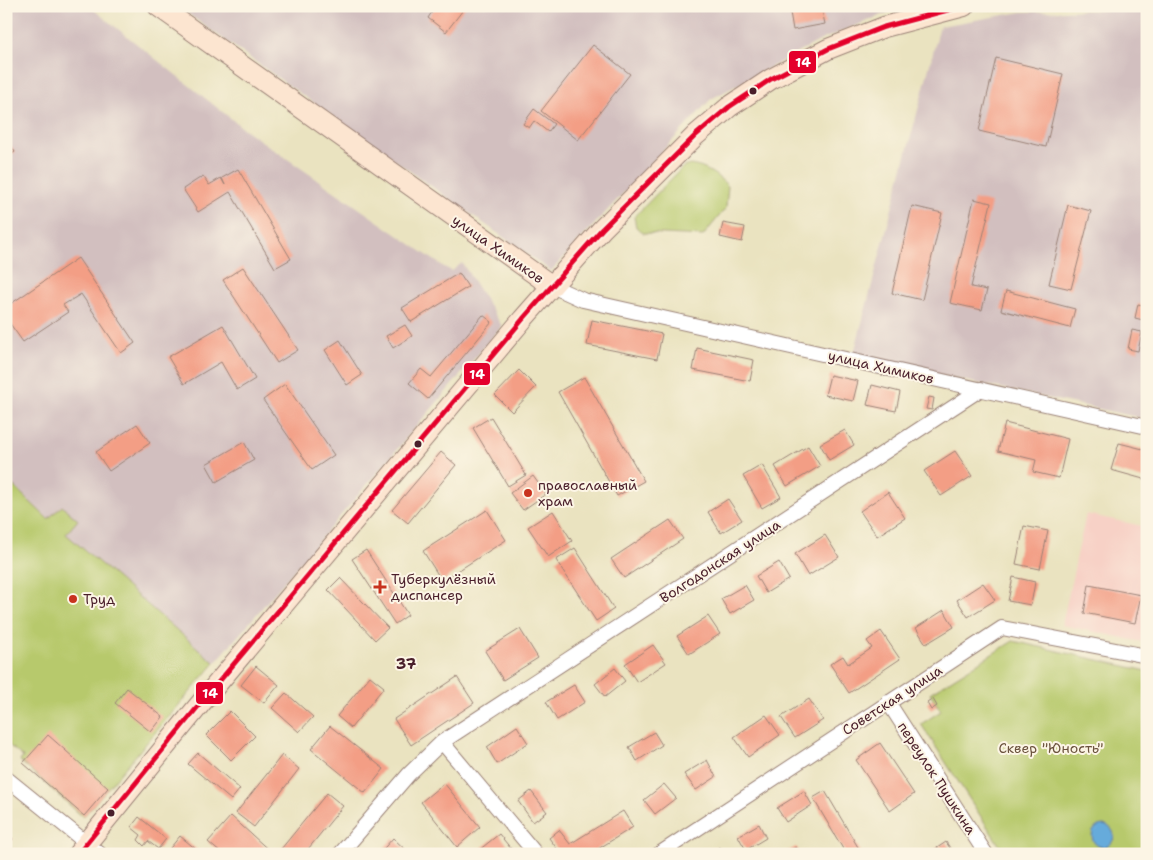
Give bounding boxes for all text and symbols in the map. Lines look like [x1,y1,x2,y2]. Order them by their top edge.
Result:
line badge: 14 [788,50,817,74]
text: 14 [795,53,811,71]
unlabelled marker [748,86,758,96]
street label: улица Химиков [449,211,547,287]
street label: улица Химиков [826,346,936,388]
line badge: 14 [463,362,491,386]
text: 14 [469,365,485,383]
unlabelled marker [413,439,423,449]
place label: православный храм [538,476,637,510]
marker: православный храм [522,487,534,499]
street label: Волгодонская улица [656,515,784,607]
place label: Туберкулёзный диспансер [391,570,496,604]
marker: Туберкулёзный диспансер [373,580,387,594]
place label: Труд [83,590,115,608]
marker: Труд [67,593,79,605]
district label: 37 [396,654,417,674]
street label: Советская улица [839,661,946,739]
line badge: 14 [195,681,224,705]
text: 14 [202,684,218,702]
street label: переулок Пушкина [894,718,980,838]
park label: Сквер "Юность" [998,739,1104,757]
unlabelled marker [106,808,116,818]

